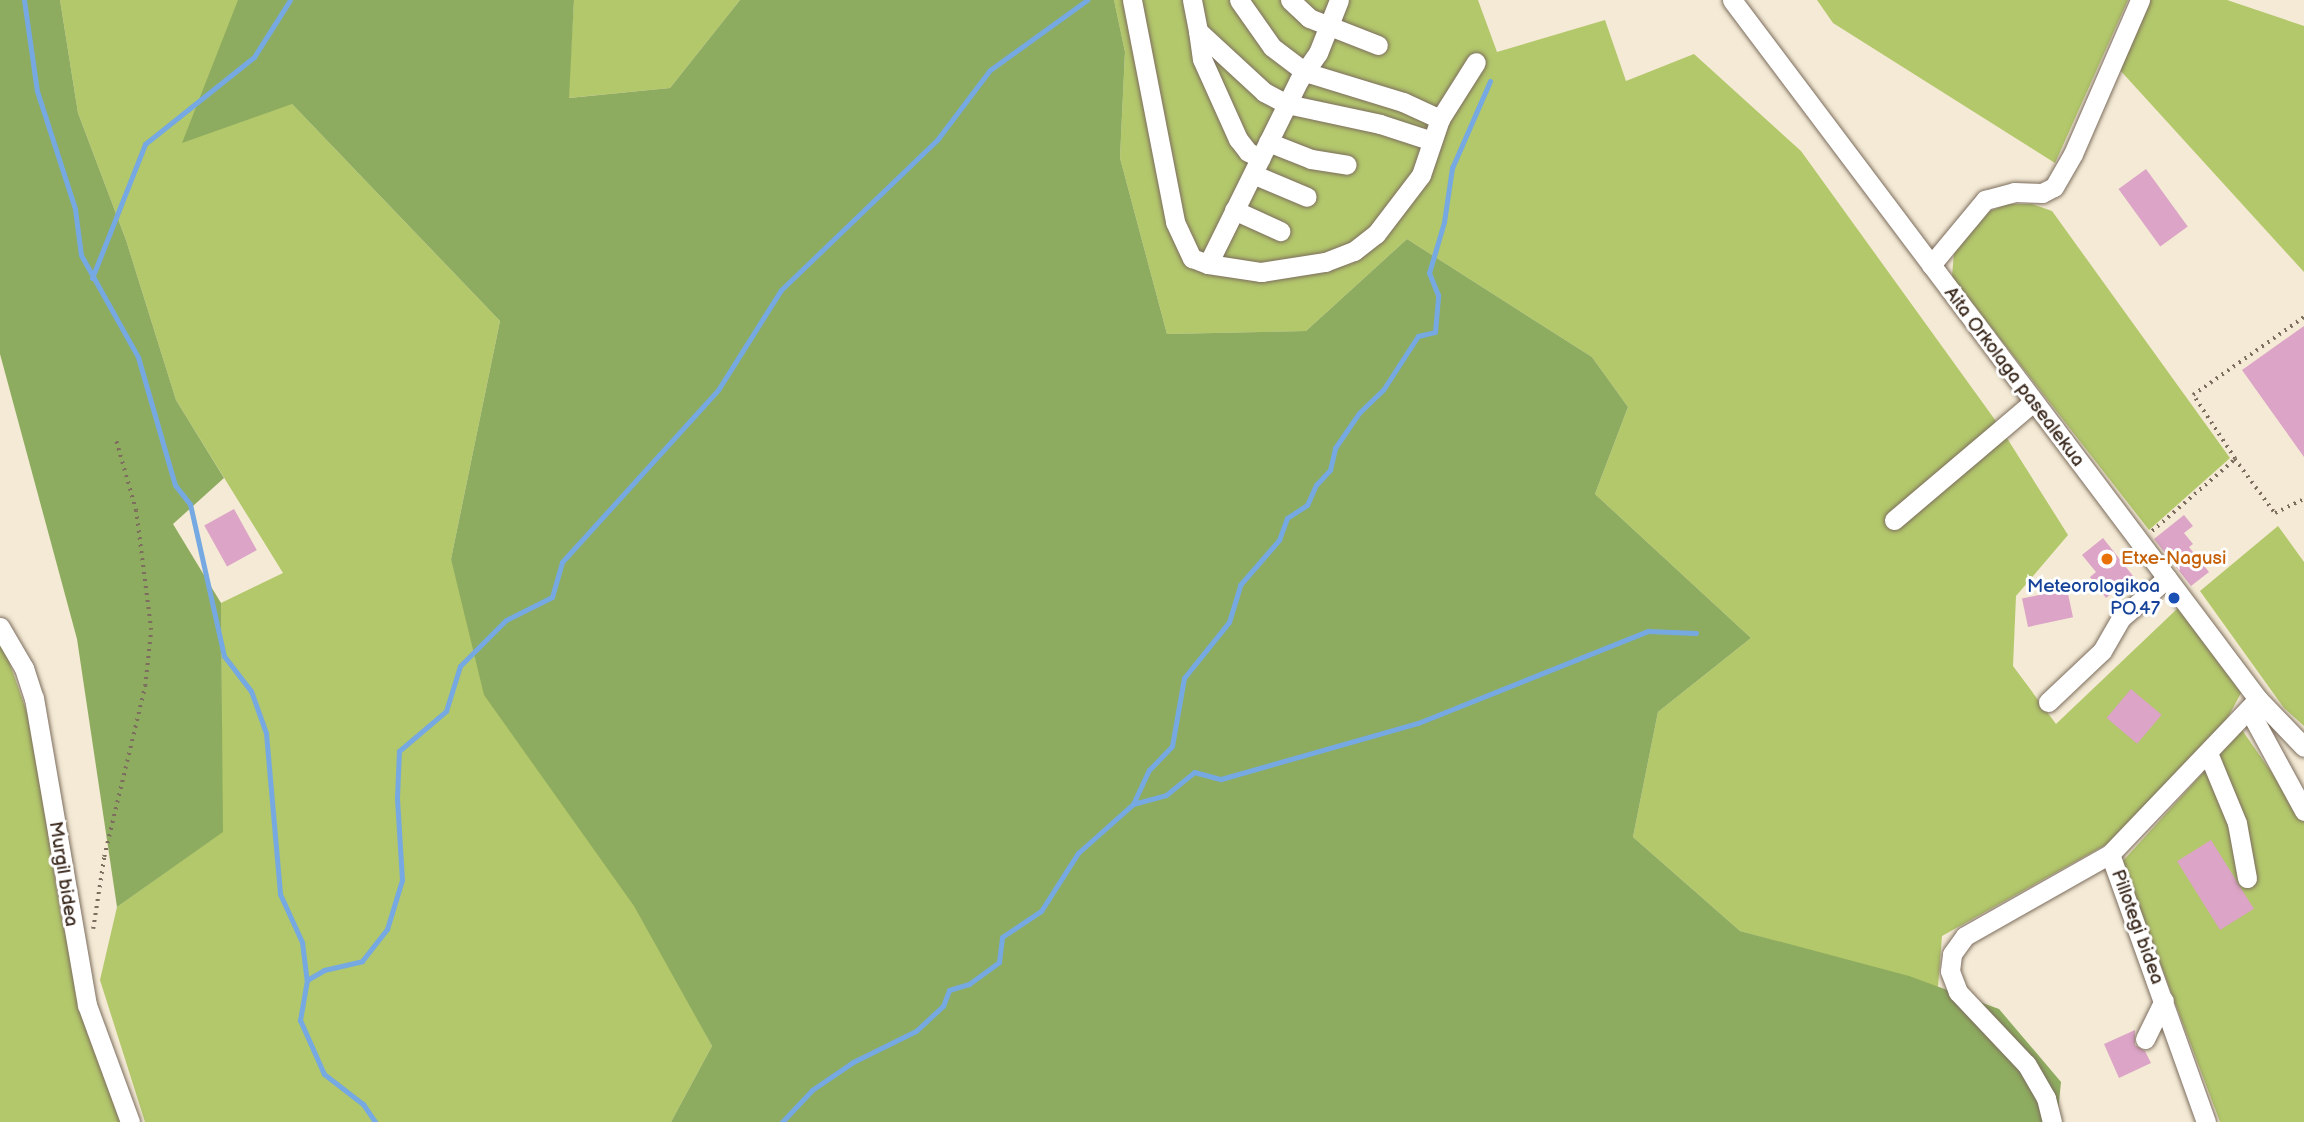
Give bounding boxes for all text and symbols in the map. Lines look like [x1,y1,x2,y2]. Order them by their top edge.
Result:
street label: Aita Orkolaga pasealekua [1939,283,2089,471]
place label: Etxe-Nagusi [2121,548,2226,570]
marker: Etxe-Nagusi [2099,551,2115,567]
place label: Meteorologikoa PO.47 [2027,576,2160,620]
marker: Meteorologikoa PO.47 [2166,590,2182,606]
street label: Murgil bidea [43,820,83,928]
street label: Pillotegi bidea [2106,867,2168,987]

